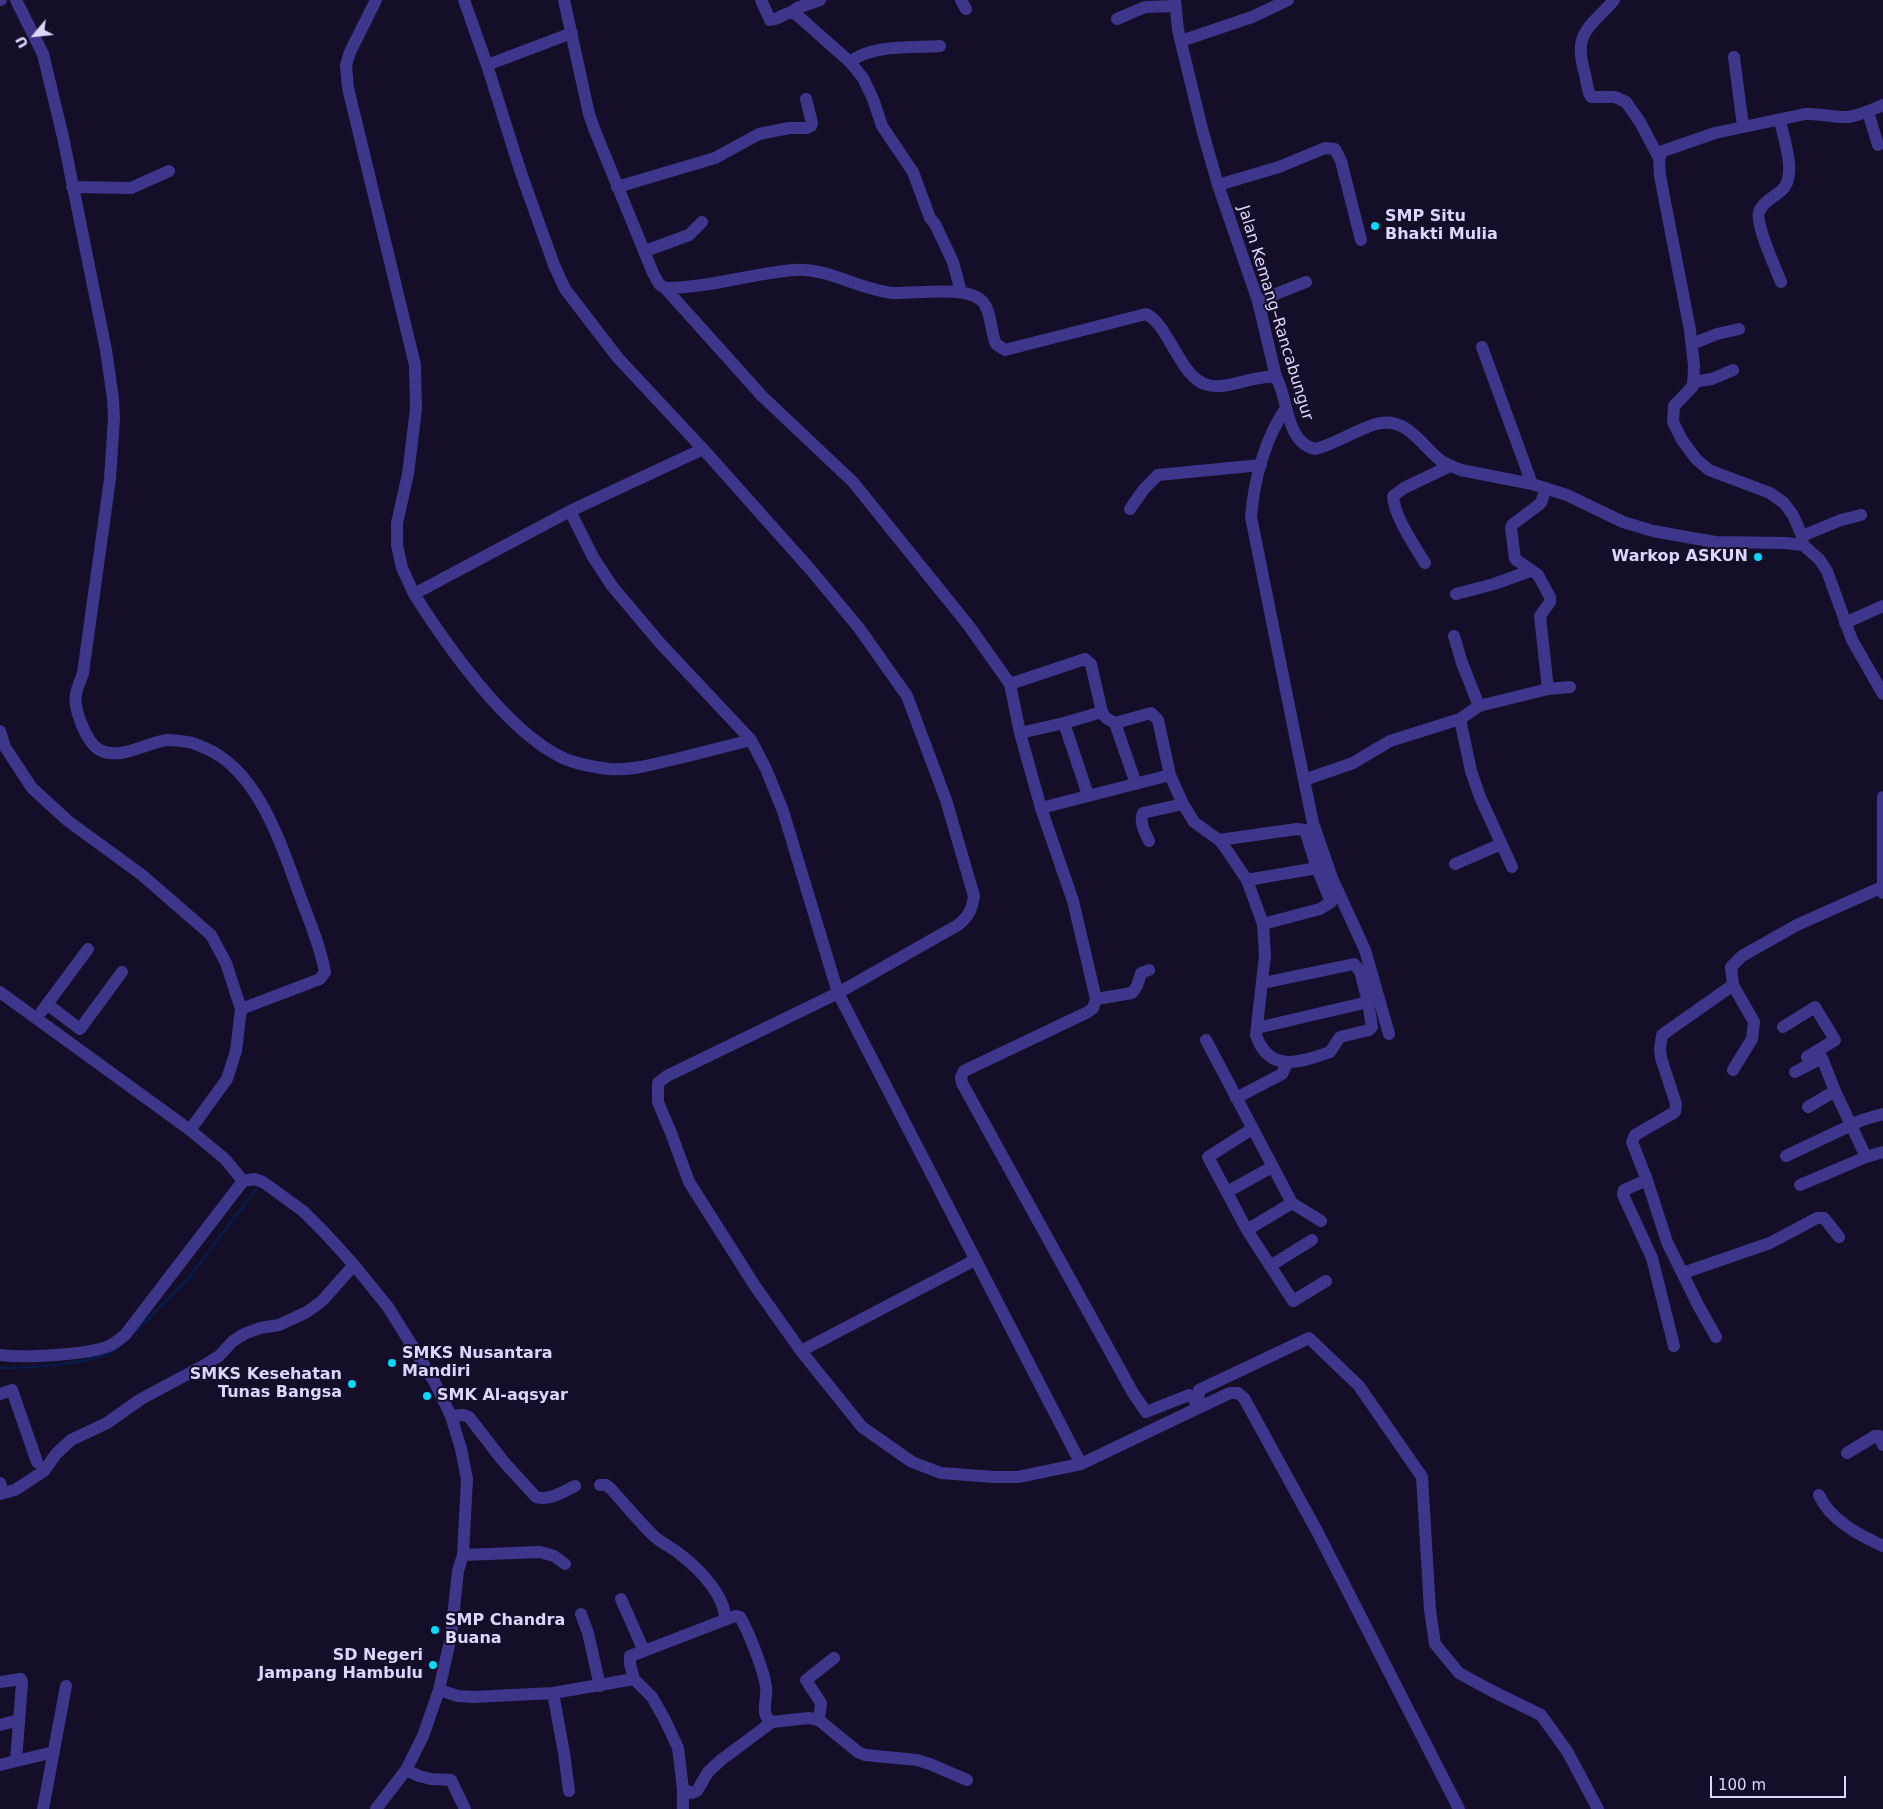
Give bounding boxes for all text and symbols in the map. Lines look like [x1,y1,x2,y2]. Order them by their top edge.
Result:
north arrow [10,10,60,60]
text: U [12,33,31,51]
street label: Jalan Kemang–Rancabungur [1233,203,1317,423]
place label: SMP Situ Bhakti Mulia [1385,207,1498,245]
marker: SMP Situ Bhakti Mulia [1369,220,1381,232]
place label: Warkop ASKUN [1612,547,1748,567]
marker: Warkop ASKUN [1752,551,1764,563]
place label: SMKS Nusantara Mandiri [402,1344,553,1382]
marker: SMKS Nusantara Mandiri [386,1357,398,1369]
place label: SMKS Kesehatan Tunas Bangsa [190,1365,342,1403]
marker: SMKS Kesehatan Tunas Bangsa [346,1378,358,1390]
place label: SMK Al-aqsyar [437,1386,568,1406]
marker: SMK Al-aqsyar [421,1390,433,1402]
place label: SMP Chandra Buana [445,1611,565,1649]
marker: SMP Chandra Buana [429,1624,441,1636]
place label: SD Negeri Jampang Hambulu [258,1646,423,1684]
marker: SD Negeri Jampang Hambulu [427,1659,439,1671]
scale bar [1713,1766,1849,1798]
text: 100 m [1718,1776,1766,1794]

